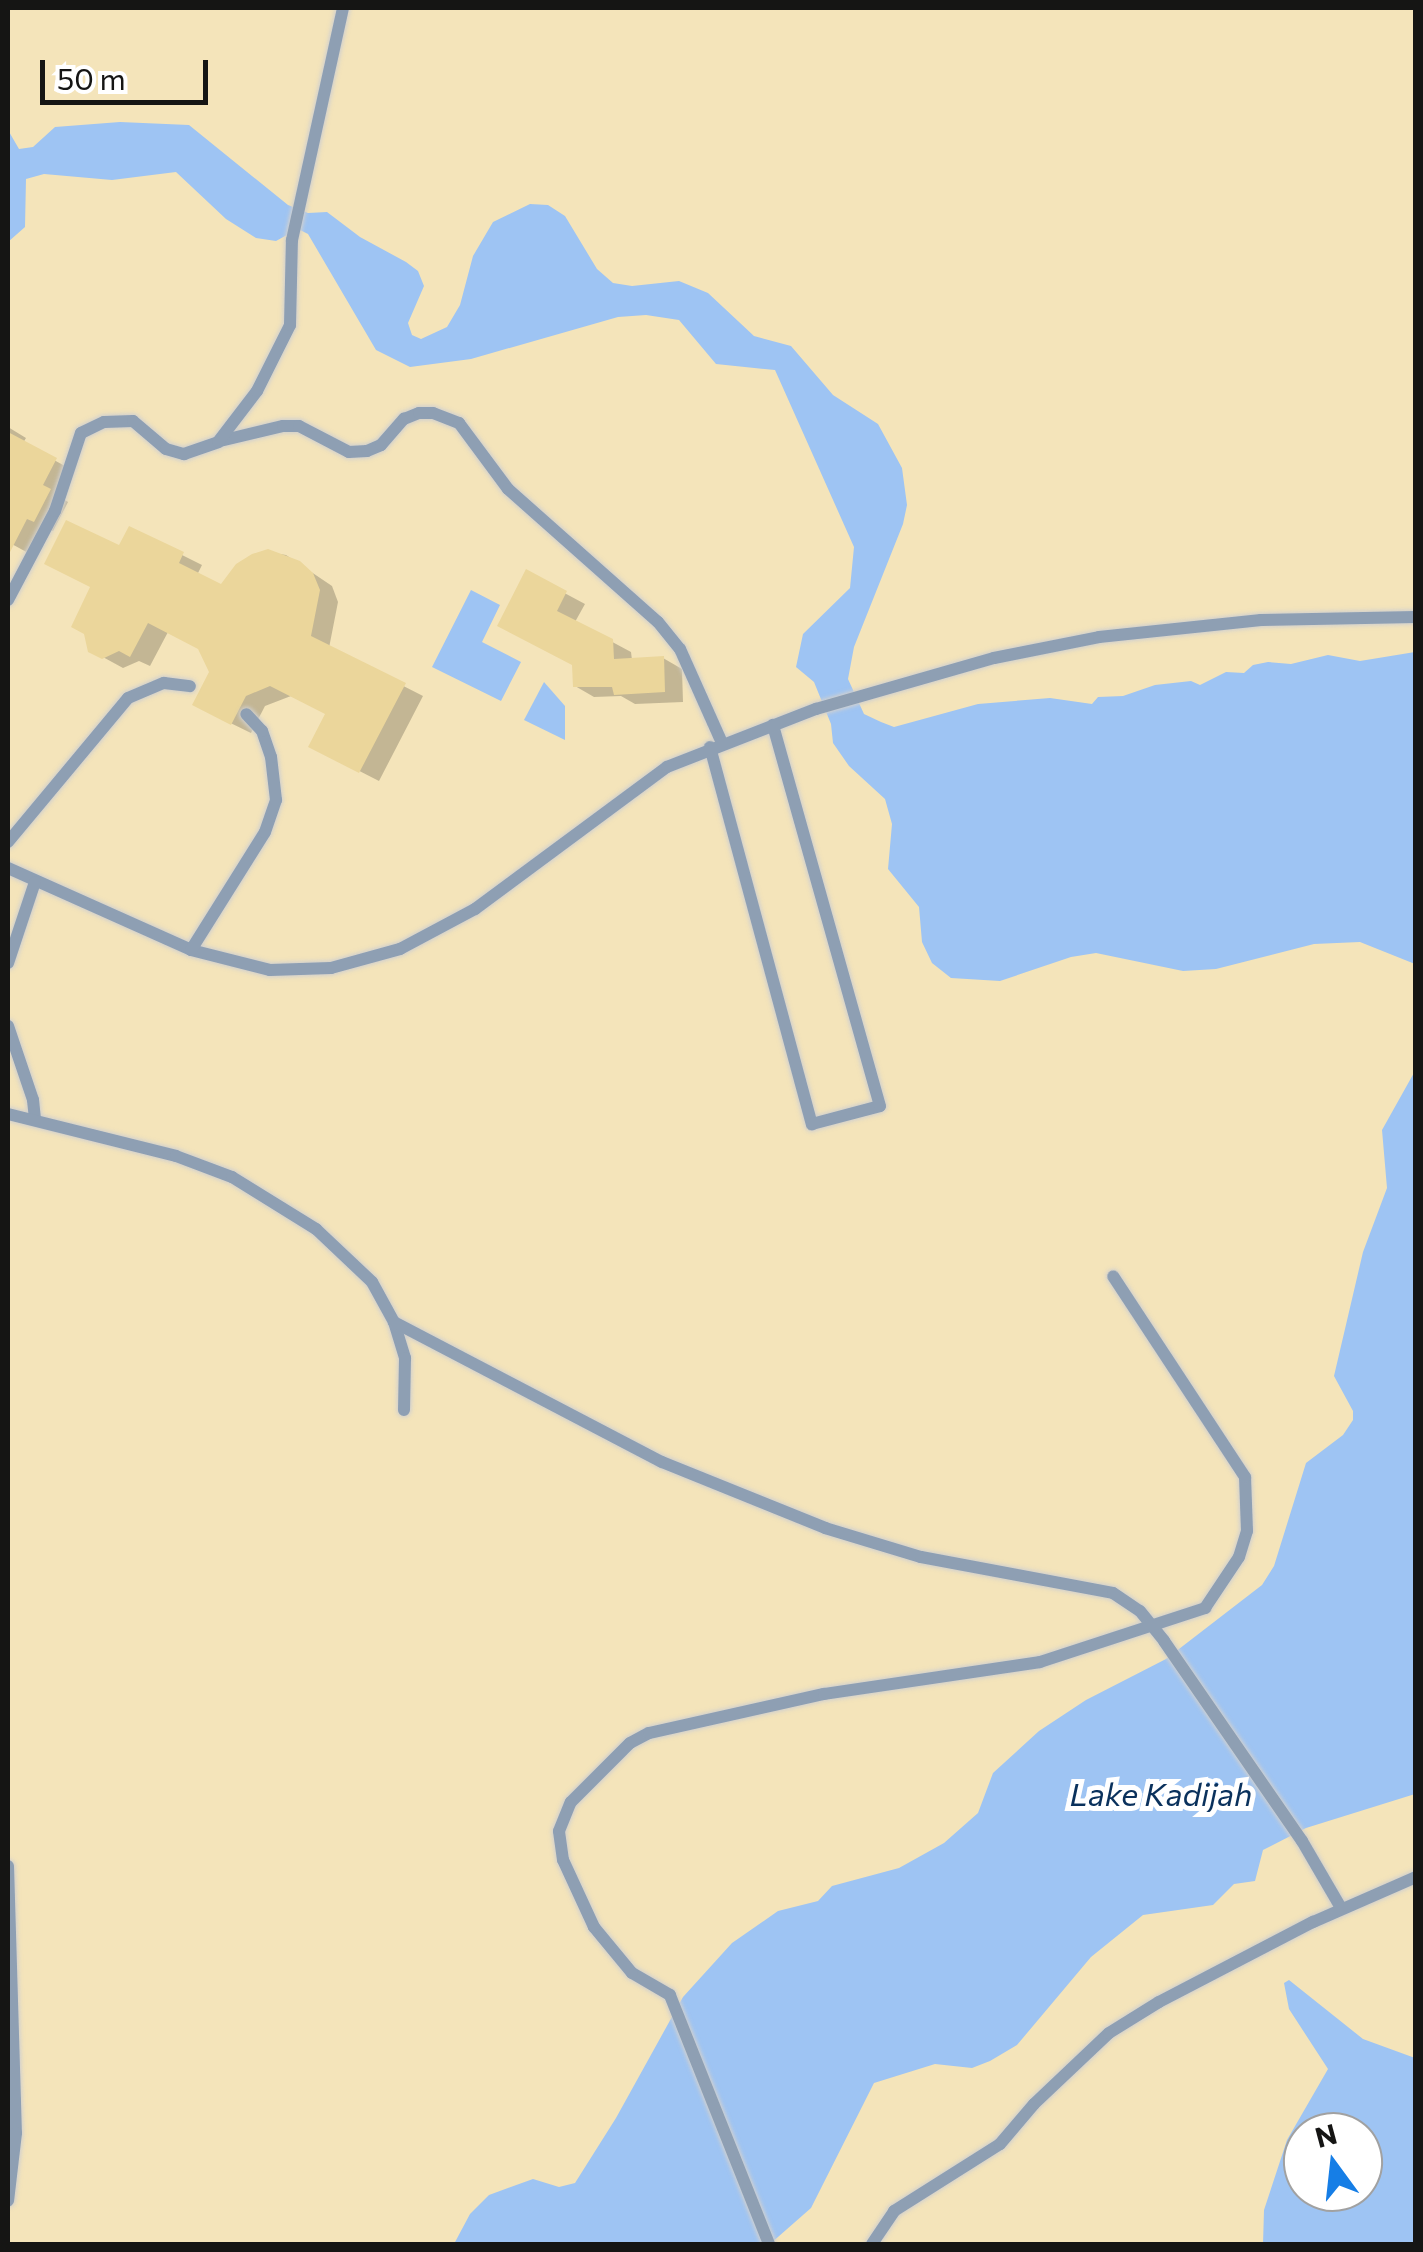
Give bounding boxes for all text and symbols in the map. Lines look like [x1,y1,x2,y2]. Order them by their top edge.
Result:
scale bar [45,40,212,102]
text: 50 m [57,59,126,96]
water label: Lake Kadijah [1070,1774,1252,1812]
north arrow [1283,2112,1383,2212]
text: N [1311,2116,1340,2154]

